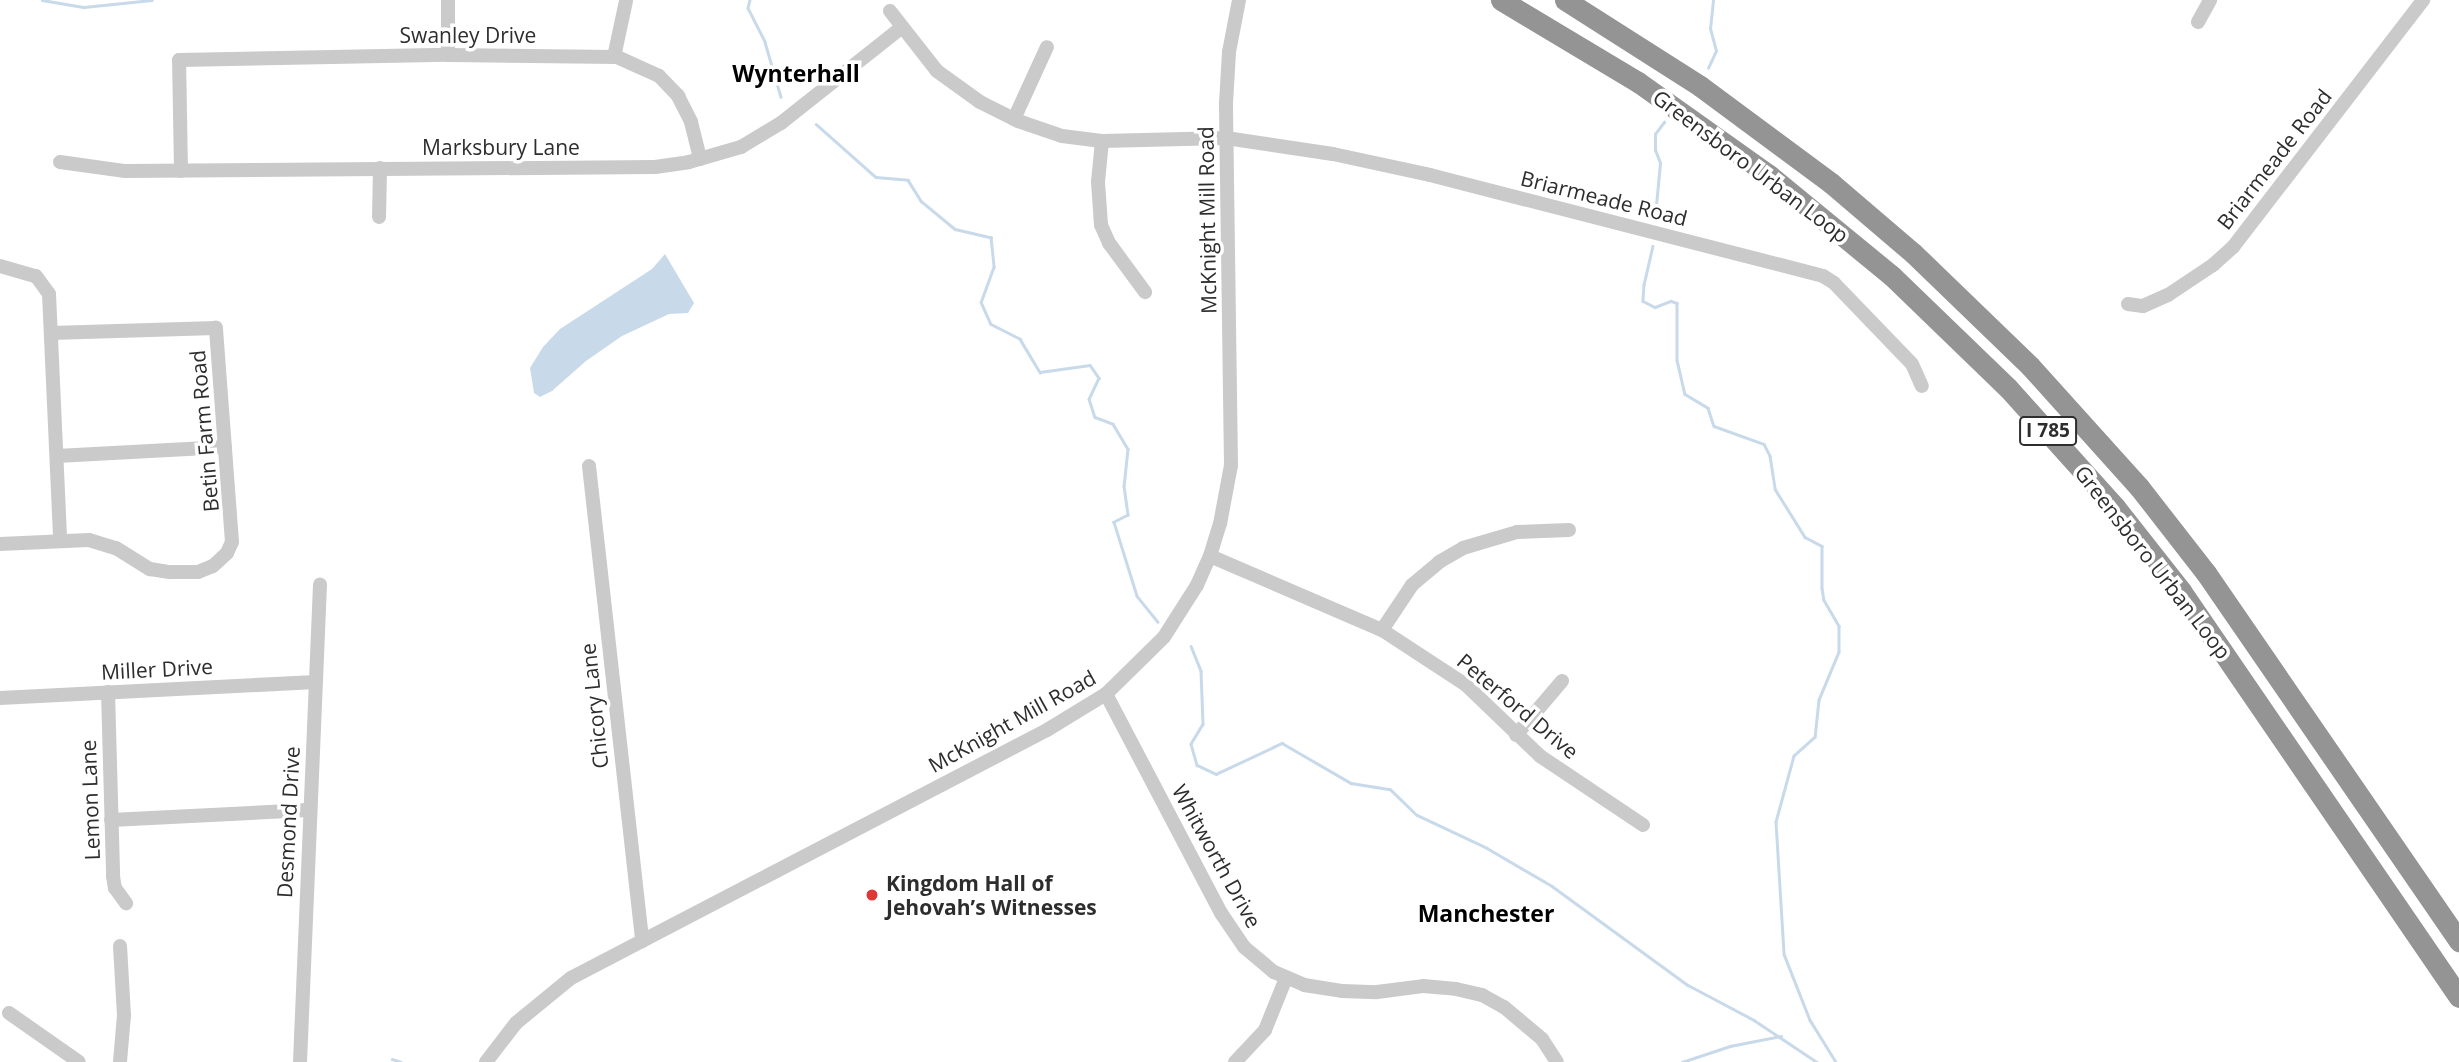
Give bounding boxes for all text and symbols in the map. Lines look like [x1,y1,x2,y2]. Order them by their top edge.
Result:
street label: Swanley Drive [400,22,536,48]
district label: Wynterhall [732,59,860,87]
street label: Greensboro Urban Loop [1648,84,1854,248]
street label: Briarmeade Road [2211,84,2337,234]
street label: McKnight Mill Road [1193,126,1221,314]
street label: Marksbury Lane [422,134,580,160]
street label: Briarmeade Road [1518,165,1690,231]
street label: Betin Farm Road [184,349,224,513]
road number: I 785 [2018,416,2078,446]
street label: Greensboro Urban Loop [2070,460,2236,664]
street label: Chicory Lane [575,642,613,770]
street label: Peterford Drive [1452,648,1584,764]
street label: Miller Drive [100,653,214,685]
street label: McKnight Mill Road [924,665,1100,777]
street label: Lemon Lane [75,739,105,861]
street label: Desmond Drive [271,746,305,898]
street label: Whitworth Drive [1167,780,1267,932]
place label: Kingdom Hall of Jehovah’s Witnesses [886,870,1097,920]
marker: Kingdom Hall of Jehovah’s Witnesses [864,887,880,903]
district label: Manchester [1418,899,1554,927]

